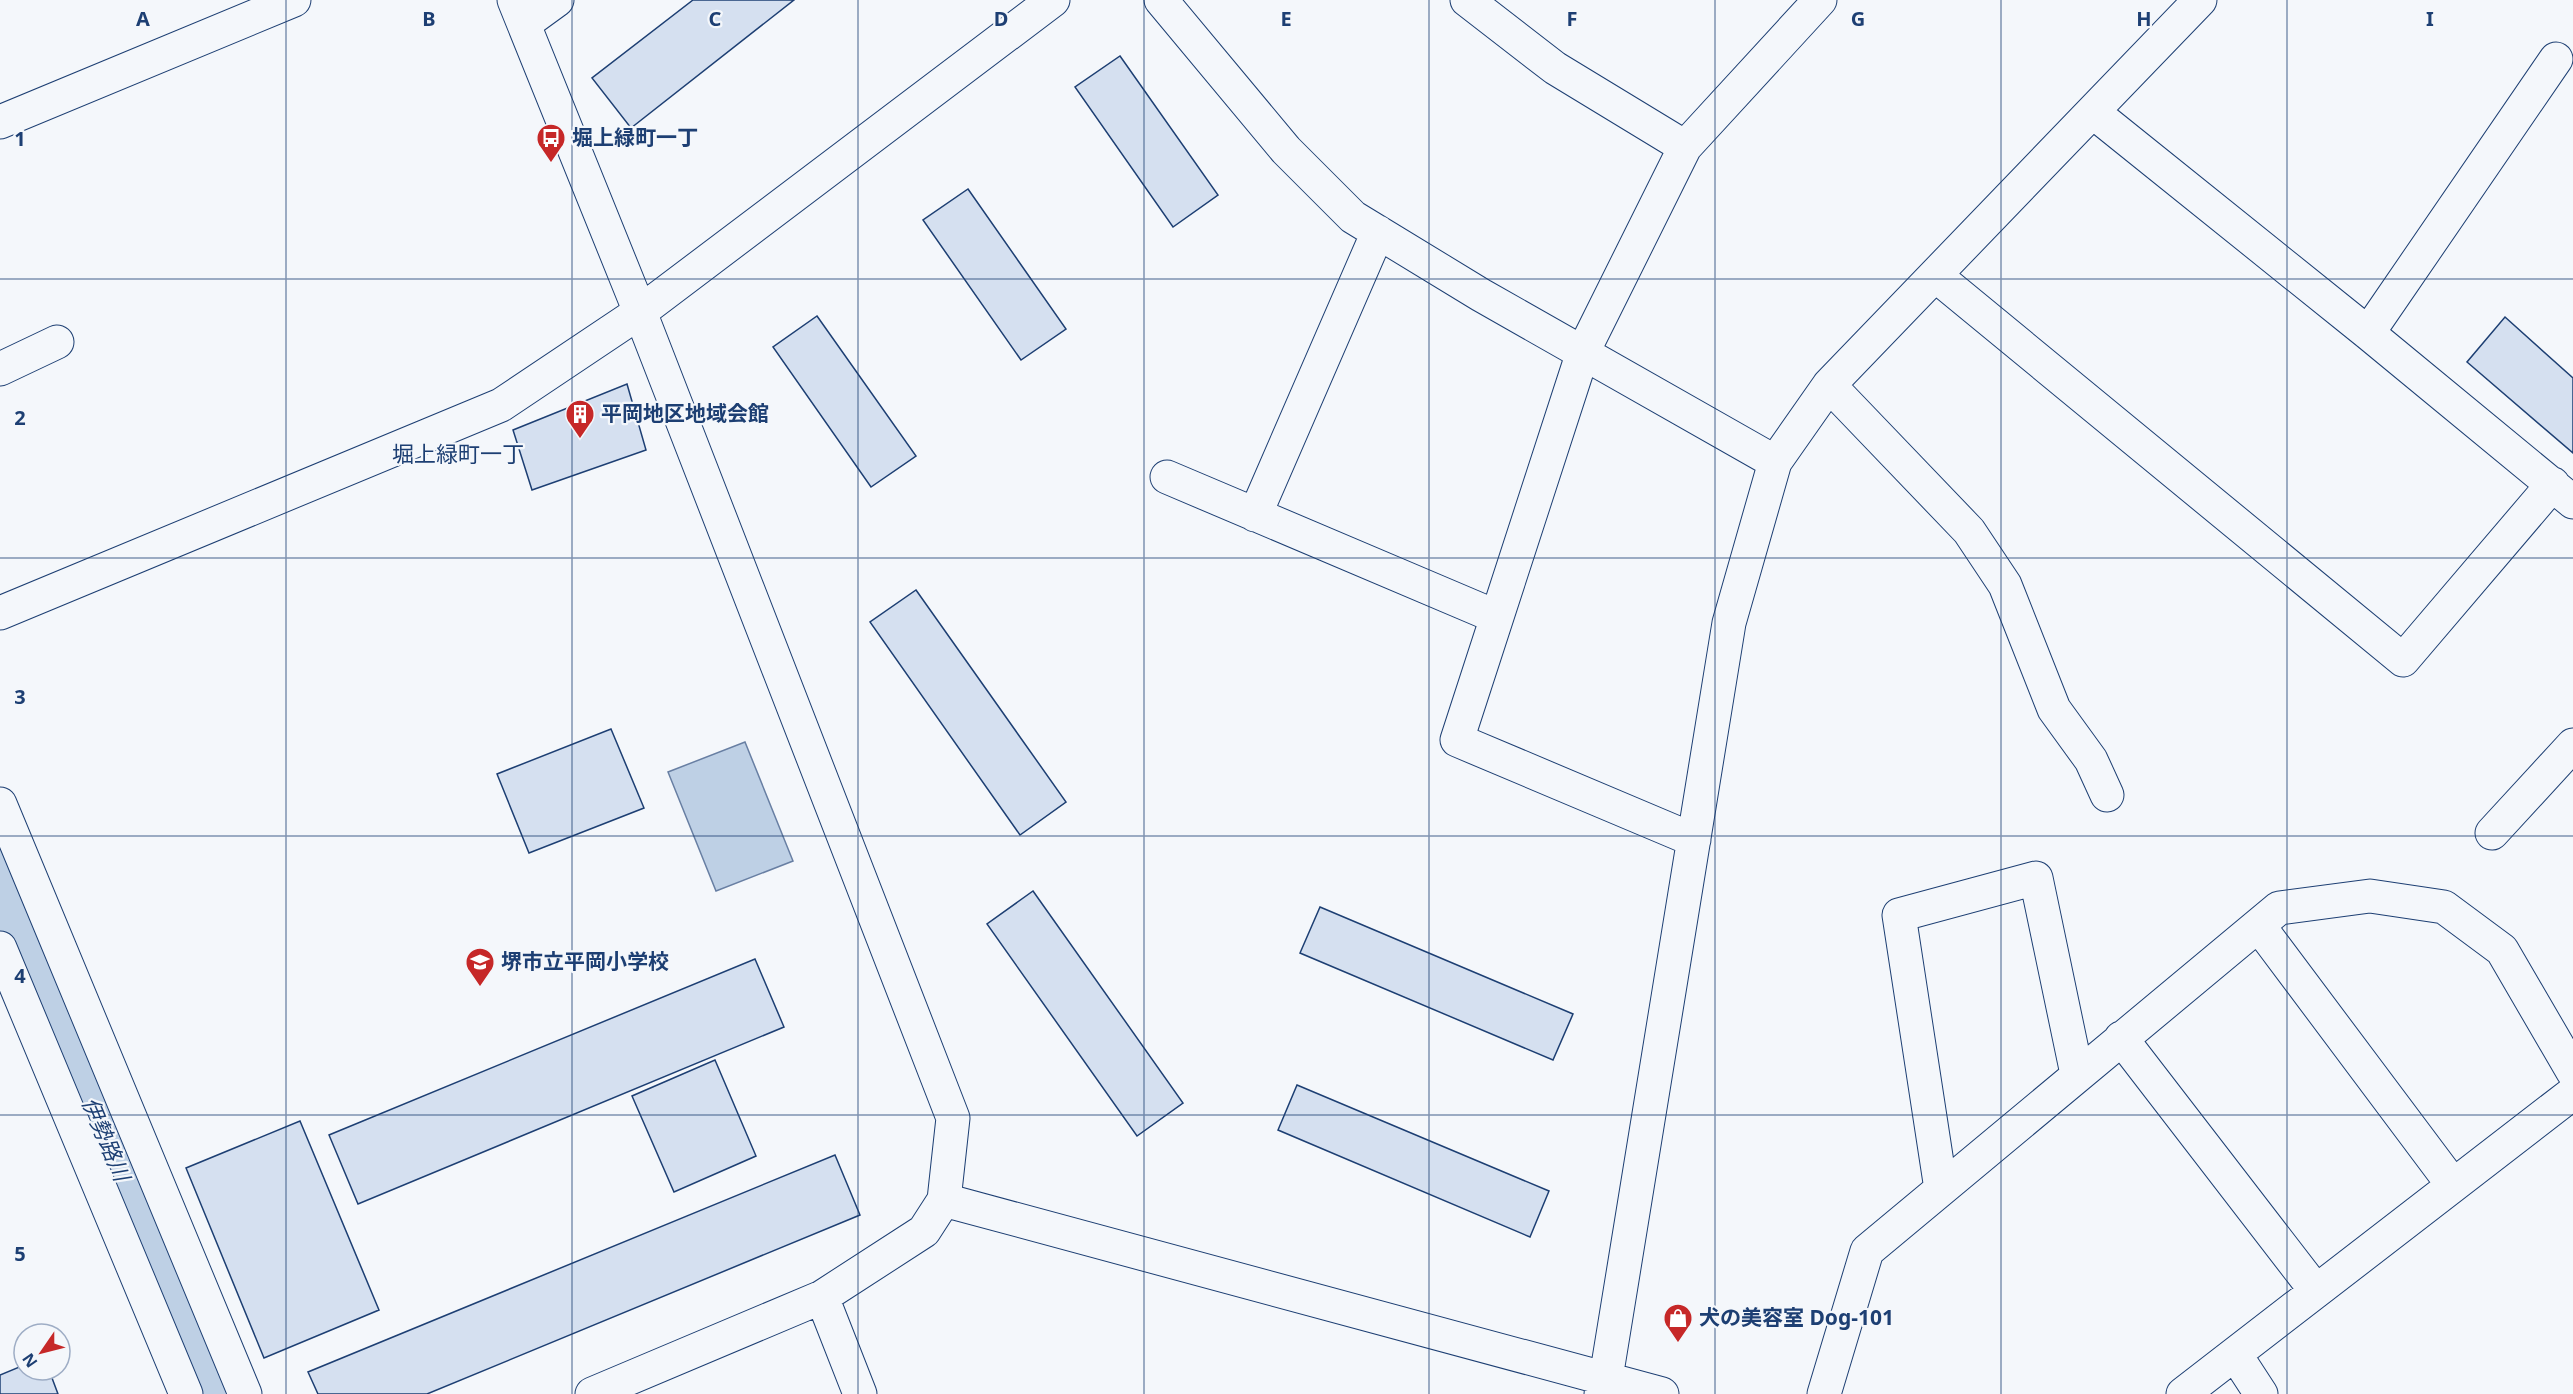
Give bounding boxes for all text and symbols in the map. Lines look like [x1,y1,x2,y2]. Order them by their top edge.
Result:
text: A [136,5,150,32]
text: B [422,5,436,32]
text: C [709,5,722,32]
text: D [994,5,1008,32]
text: E [1280,5,1292,32]
text: F [1567,5,1577,32]
text: G [1851,5,1865,32]
text: H [2136,5,2152,32]
text: I [2426,5,2434,32]
bus stop icon: 堀上緑町一丁 [535,122,567,164]
place label: 堀上緑町一丁 [572,123,698,151]
text: 1 [14,125,26,152]
building icon: 平岡地区地域会館 [564,398,596,440]
place label: 平岡地区地域会館 [601,399,769,427]
text: 2 [14,404,26,431]
district label: 堀上緑町一丁 [392,438,524,468]
text: 3 [14,683,26,710]
school or university icon: 堺市立平岡小学校 [464,946,496,988]
place label: 堺市立平岡小学校 [501,947,669,975]
text: 4 [14,962,26,989]
water label: 伊勢路川 [76,1092,139,1187]
text: 5 [14,1240,26,1267]
shop icon: 犬の美容室 Dog-101 [1662,1302,1694,1344]
place label: 犬の美容室 Dog-101 [1699,1303,1894,1331]
north arrow [12,1322,72,1382]
text: N [17,1349,42,1372]

